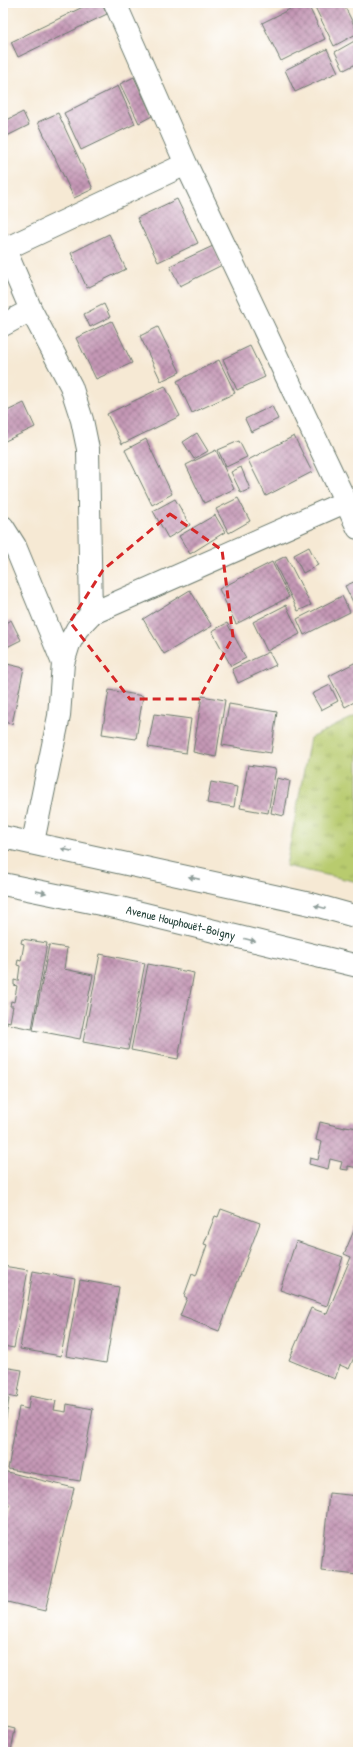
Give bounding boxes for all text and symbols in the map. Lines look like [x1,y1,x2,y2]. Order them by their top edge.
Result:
one-way arrow [61,846,73,852]
one-way arrow [187,875,200,881]
one-way arrow [35,889,47,895]
street label: Avenue Houphouët-Boigny [125,901,237,944]
one-way arrow [314,904,326,910]
one-way arrow [244,937,256,943]

